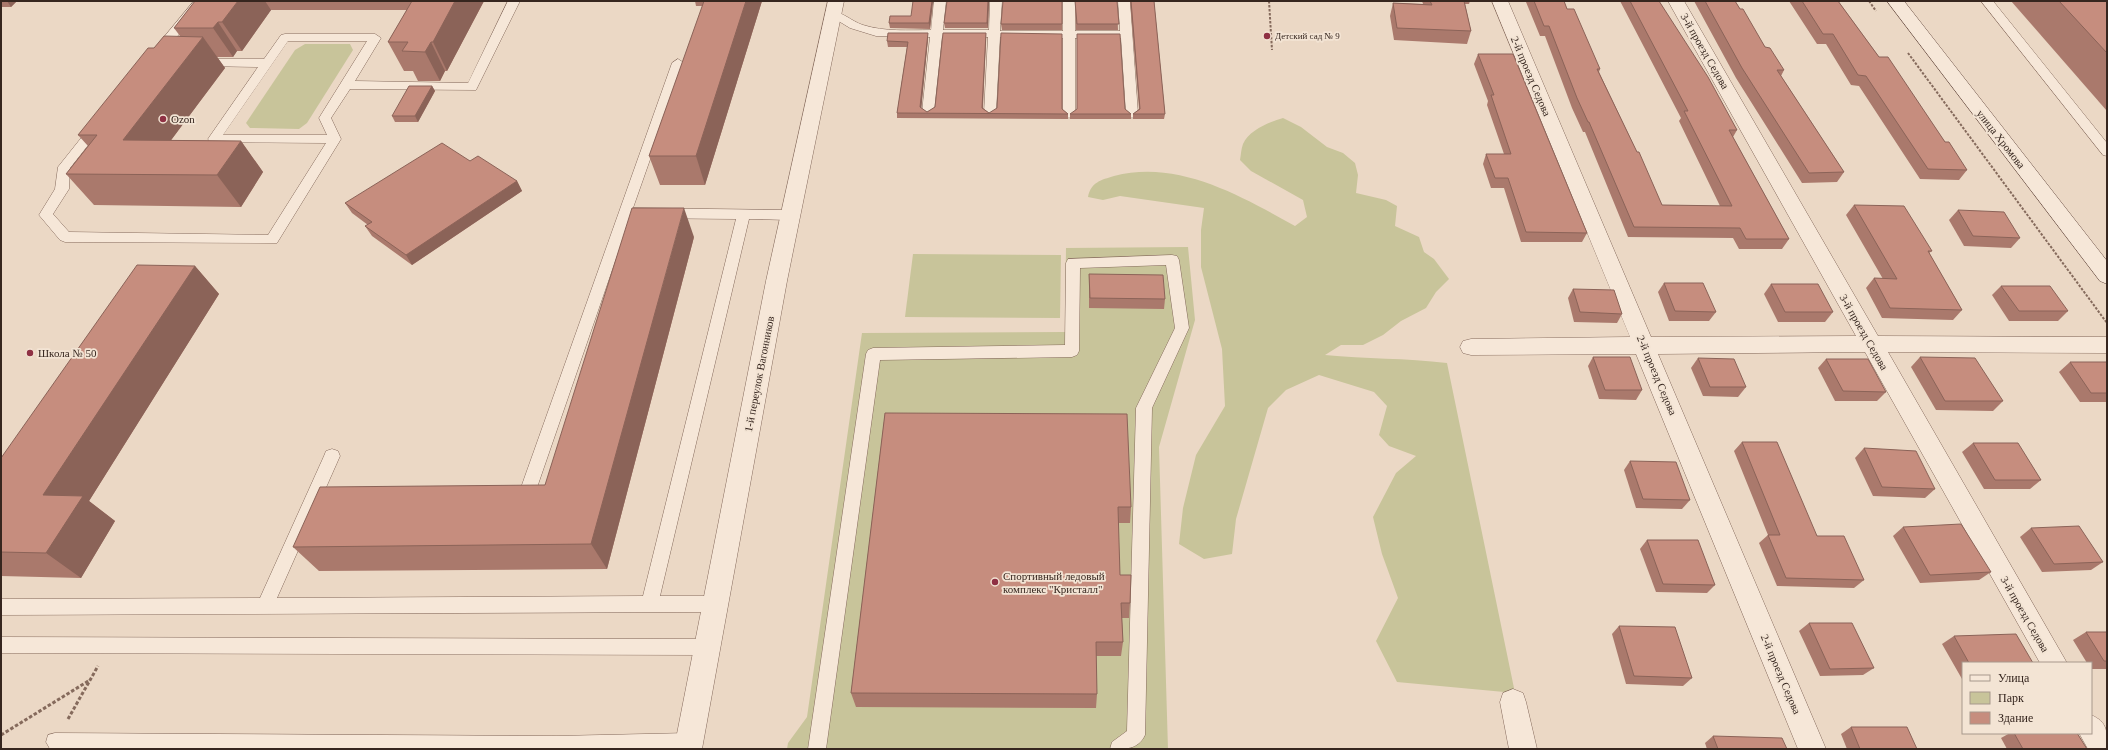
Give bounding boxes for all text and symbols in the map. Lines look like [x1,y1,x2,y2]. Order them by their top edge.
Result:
street label: 3-й проезд Седова [1678,11,1732,91]
marker: Детский сад № 9 [1262,31,1272,41]
place label: Детский сад № 9 [1275,31,1340,41]
street label: 2-й проезд Седова [1509,34,1553,118]
street label: улица Хромова [1974,107,2028,171]
place label: Ozon [171,113,195,125]
marker: Ozon [158,114,168,124]
street label: 3-й проезд Седова [1837,292,1891,372]
street label: 1-й переулок Вагонников [742,315,776,433]
street label: 2-й проезд Седова [1635,333,1679,417]
place label: Школа № 50 [38,347,97,359]
marker: Школа № 50 [25,348,35,358]
place label: Спортивный ледовый комплекс "Кристалл" [1003,570,1105,595]
street label: 3-й проезд Седова [1998,574,2052,654]
marker: Спортивный ледовый комплекс "Кристалл" [990,577,1000,587]
street label: 2-й проезд Седова [1759,632,1803,716]
legend [1962,662,2092,734]
text: Улица [1998,671,2030,685]
text: Парк [1998,691,2024,705]
text: Здание [1998,711,2033,725]

